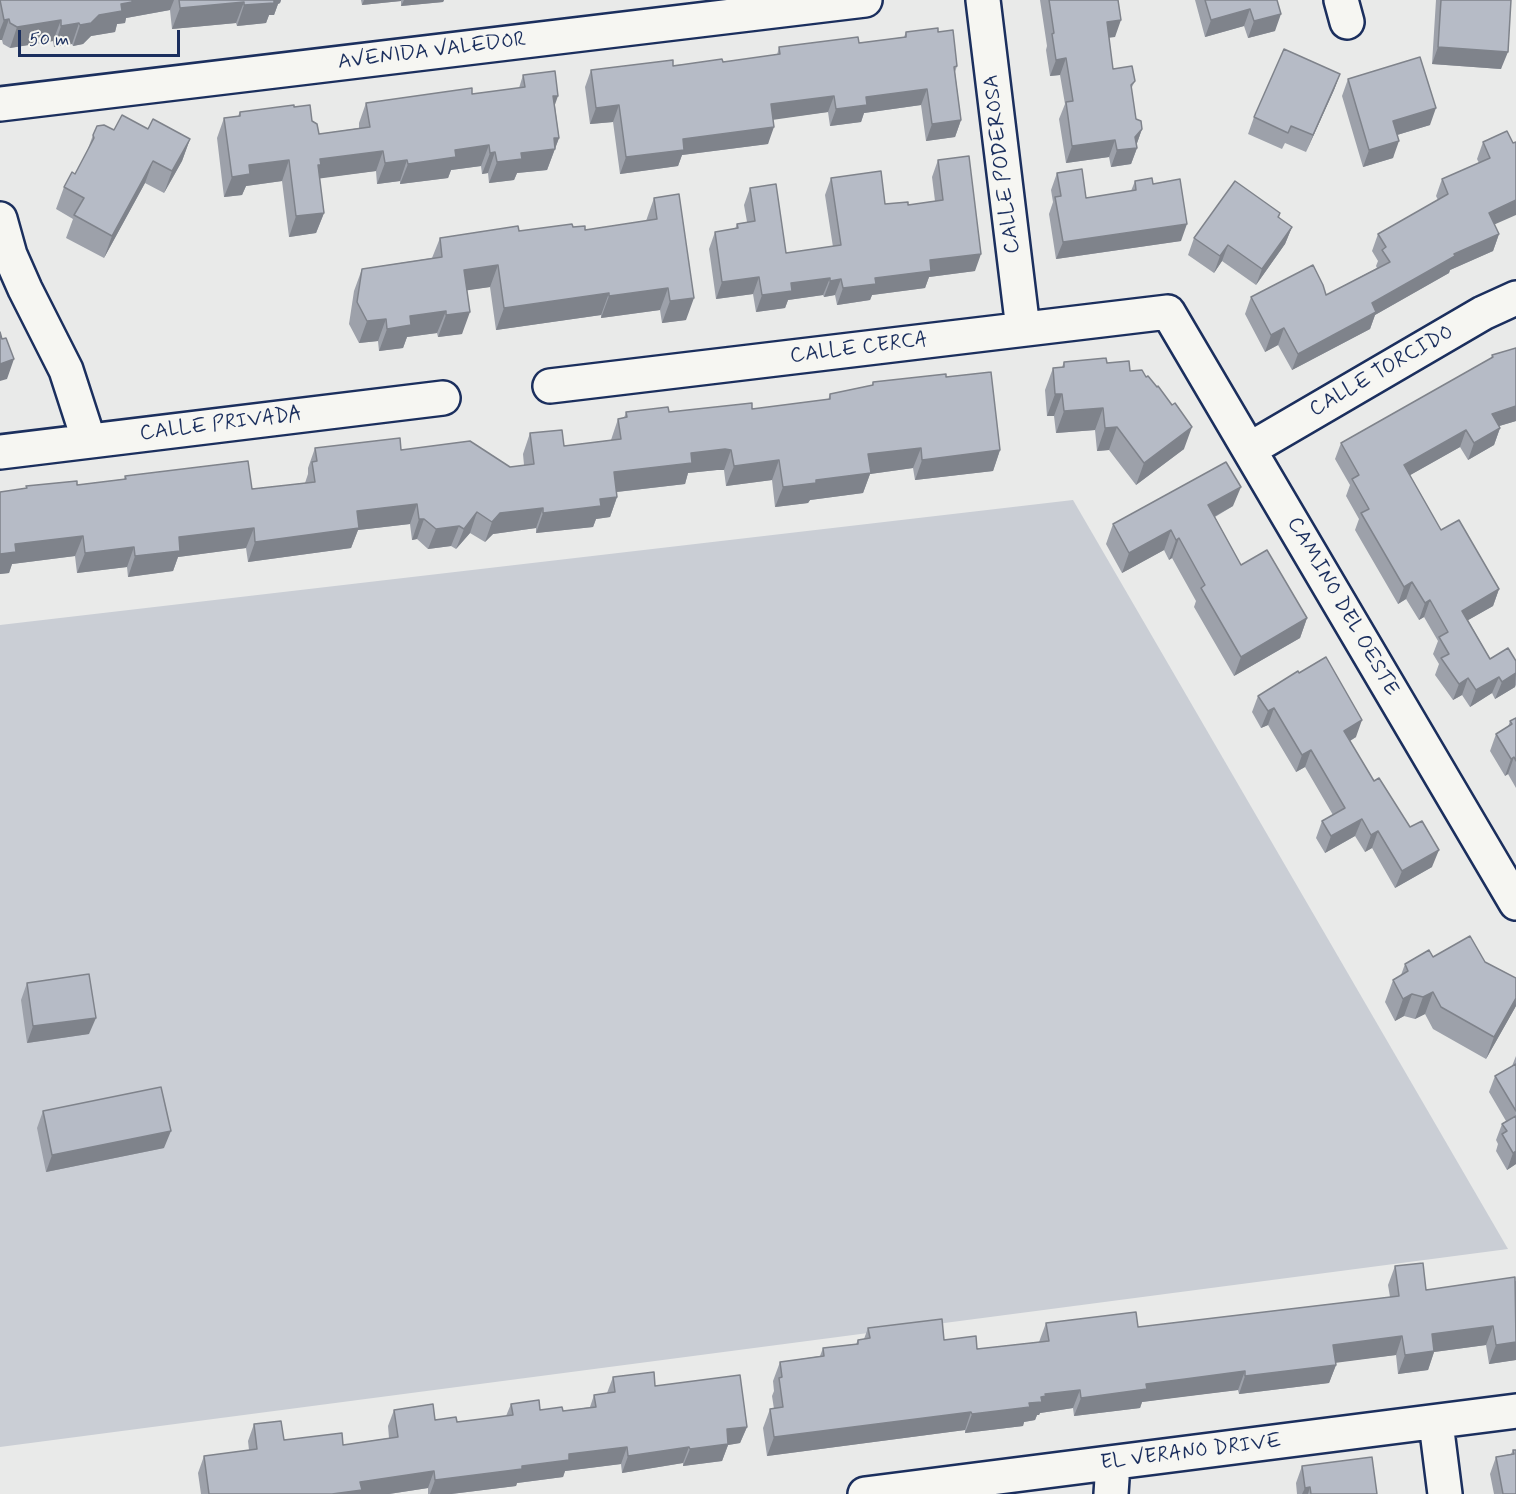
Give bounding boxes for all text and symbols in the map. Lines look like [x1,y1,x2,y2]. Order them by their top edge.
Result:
scale bar [21,18,183,56]
text: 50 m [29,28,69,52]
street label: AVENIDA VALEDOR [336,28,528,76]
street label: CALLE PODEROSA [979,73,1027,255]
street label: CALLE TORCIDO [1306,321,1458,423]
street label: CALLE CERCA [789,328,929,370]
street label: CALLE PRIVADA [138,403,304,447]
street label: CAMINO DEL OESTE [1281,513,1403,701]
street label: EL VERANO DRIVE [1099,1429,1283,1477]

